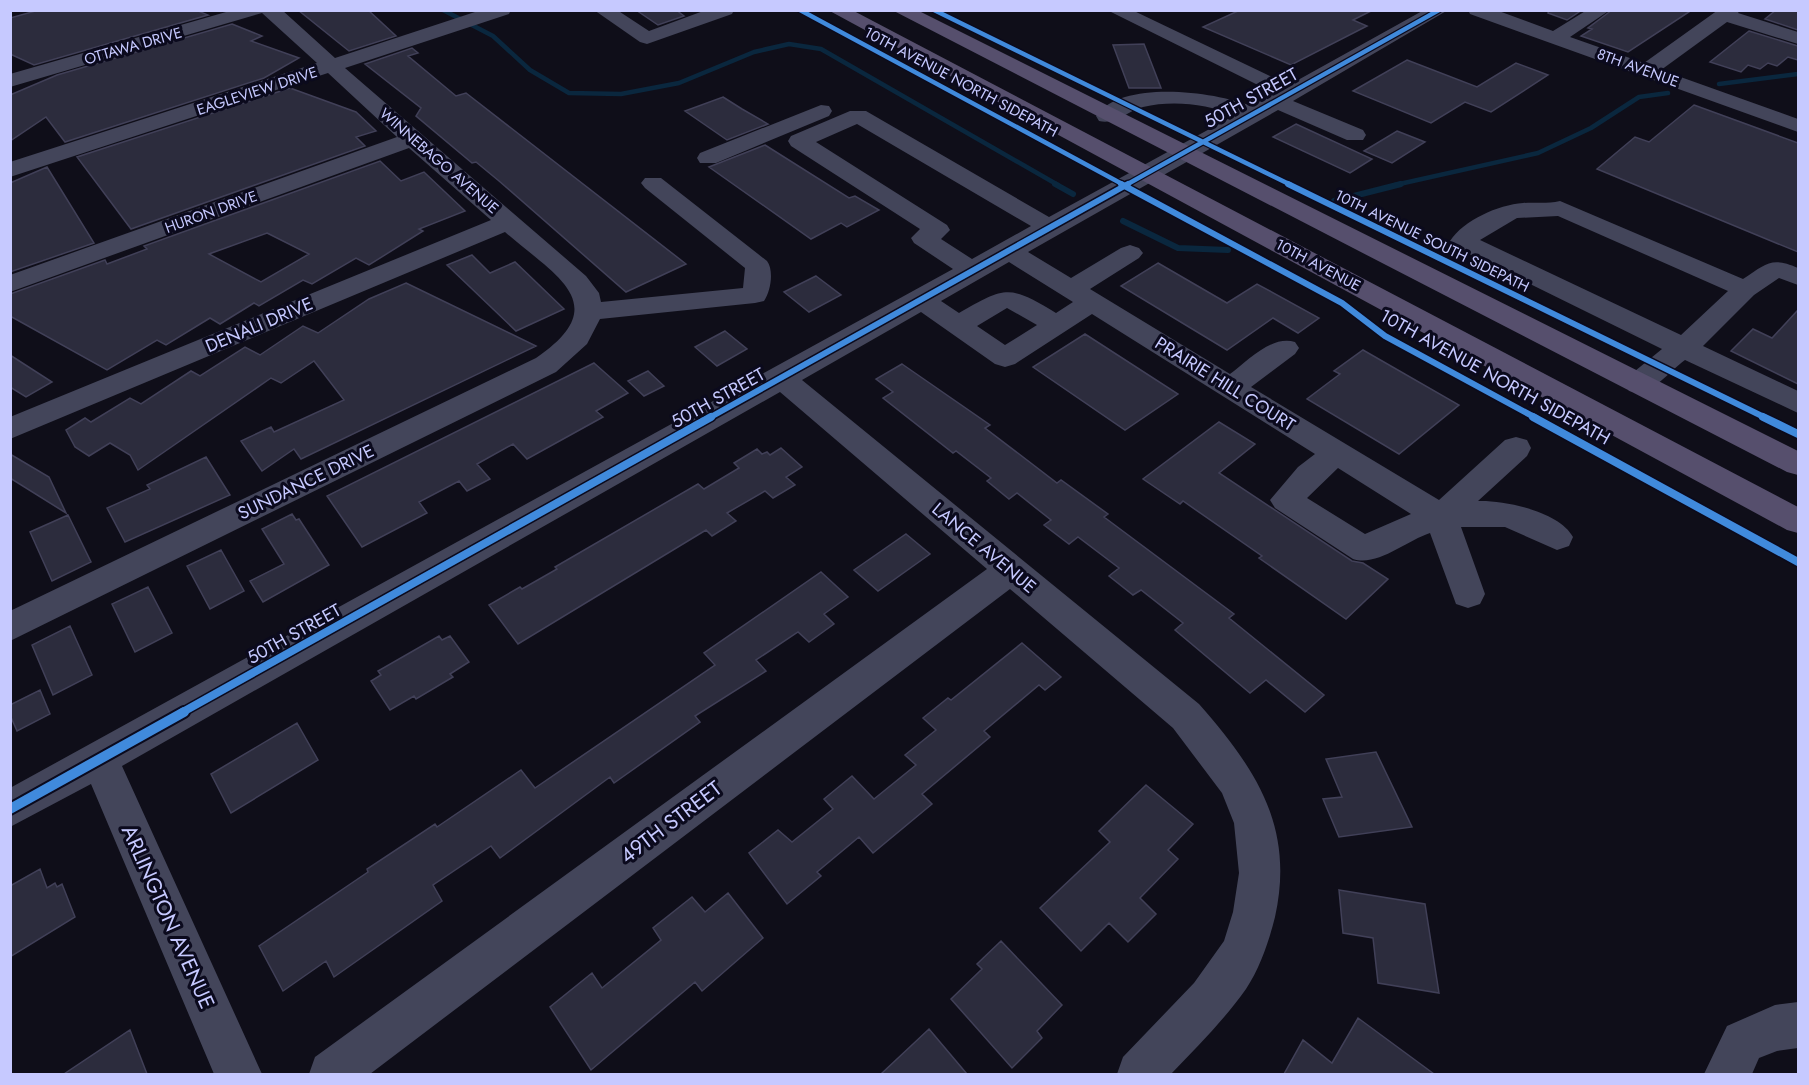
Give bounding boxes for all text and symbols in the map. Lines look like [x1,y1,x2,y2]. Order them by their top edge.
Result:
street label: 10TH AVENUE NORTH SIDEPATH [860,21,1062,143]
street label: OTTAWA DRIVE [81,22,185,70]
street label: 8TH AVENUE [1594,43,1682,93]
street label: EAGLEVIEW DRIVE [194,61,320,121]
street label: 50TH STREET [1199,61,1303,135]
street label: WINNEBAGO AVENUE [375,103,503,219]
street label: 10TH AVENUE SOUTH SIDEPATH [1331,184,1533,298]
street label: HURON DRIVE [162,185,260,239]
street label: 10TH AVENUE [1271,233,1365,297]
street label: DENALI DRIVE [201,291,317,359]
street label: 10TH AVENUE NORTH SIDEPATH [1375,303,1615,451]
street label: PRAIRIE HILL COURT [1150,330,1301,438]
street label: 50TH STREET [666,361,770,435]
street label: SUNDANCE DRIVE [233,438,379,526]
street label: LANCE AVENUE [926,497,1042,599]
street label: 50TH STREET [242,597,346,671]
street label: 49TH STREET [614,774,728,870]
street label: ARLINGTON AVENUE [114,820,222,1014]

